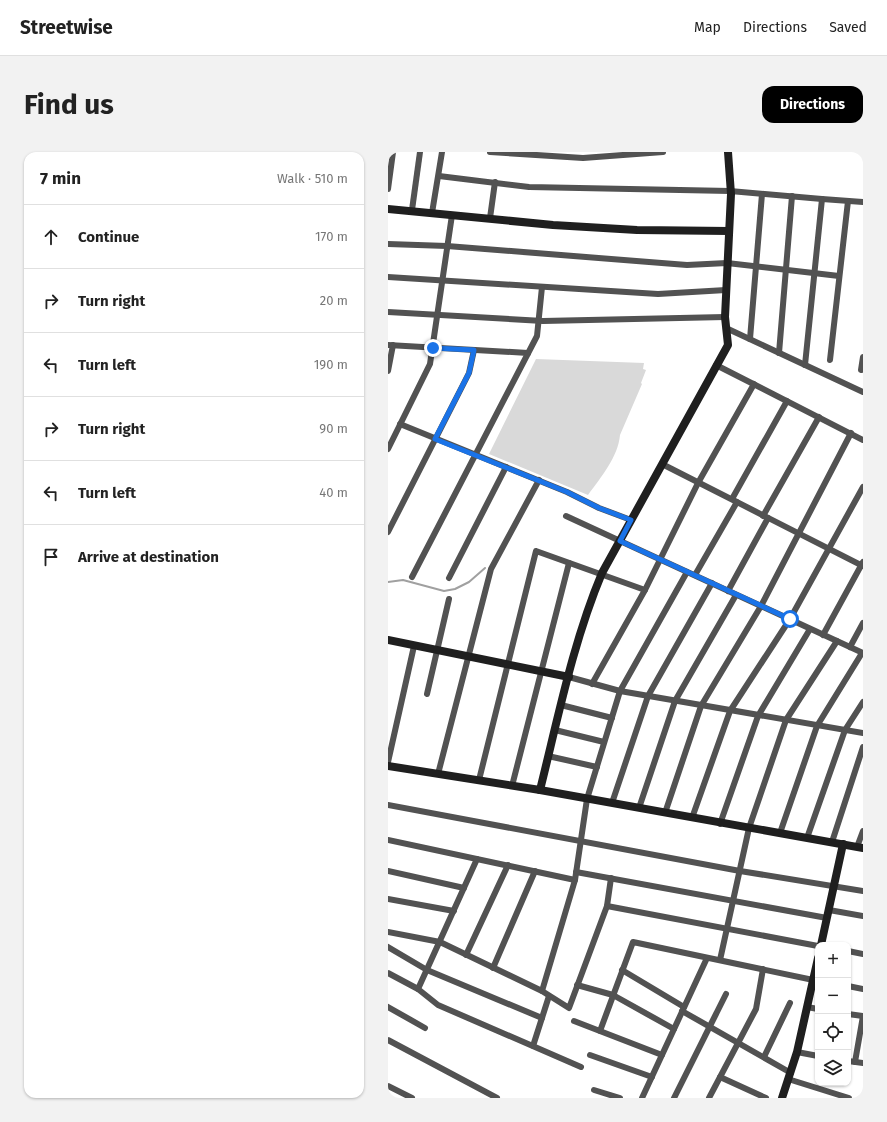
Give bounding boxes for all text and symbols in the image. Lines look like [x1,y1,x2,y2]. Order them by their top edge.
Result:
text: Streetwise [20,16,113,39]
text: Map [694,19,721,36]
text: Directions [743,19,807,36]
text: Saved [829,19,867,36]
button: Directions [762,86,863,123]
text: Find us [24,88,114,121]
text: 7 min [40,168,81,189]
text: Walk · 510 m [277,171,348,186]
icon: ahead [40,226,62,248]
text: Continue [78,228,139,246]
text: 170 m [315,229,348,244]
icon: right [40,290,62,312]
text: Turn right [78,292,145,310]
text: 20 m [320,293,348,308]
route end [424,339,442,357]
icon: left [40,354,62,376]
text: Turn left [78,356,136,374]
text: 190 m [314,357,348,372]
icon: right [40,418,62,440]
text: Turn right [78,420,145,438]
text: 90 m [319,421,348,436]
icon: left [40,482,62,504]
text: Turn left [78,484,136,502]
text: 40 m [319,485,348,500]
icon: arrive [40,546,62,568]
text: Arrive at destination [78,548,219,566]
route start [781,610,799,628]
map controls [815,942,851,1086]
button: + [815,942,851,978]
button: − [815,978,851,1014]
button: locate [815,1014,851,1050]
button: layers [815,1050,851,1086]

